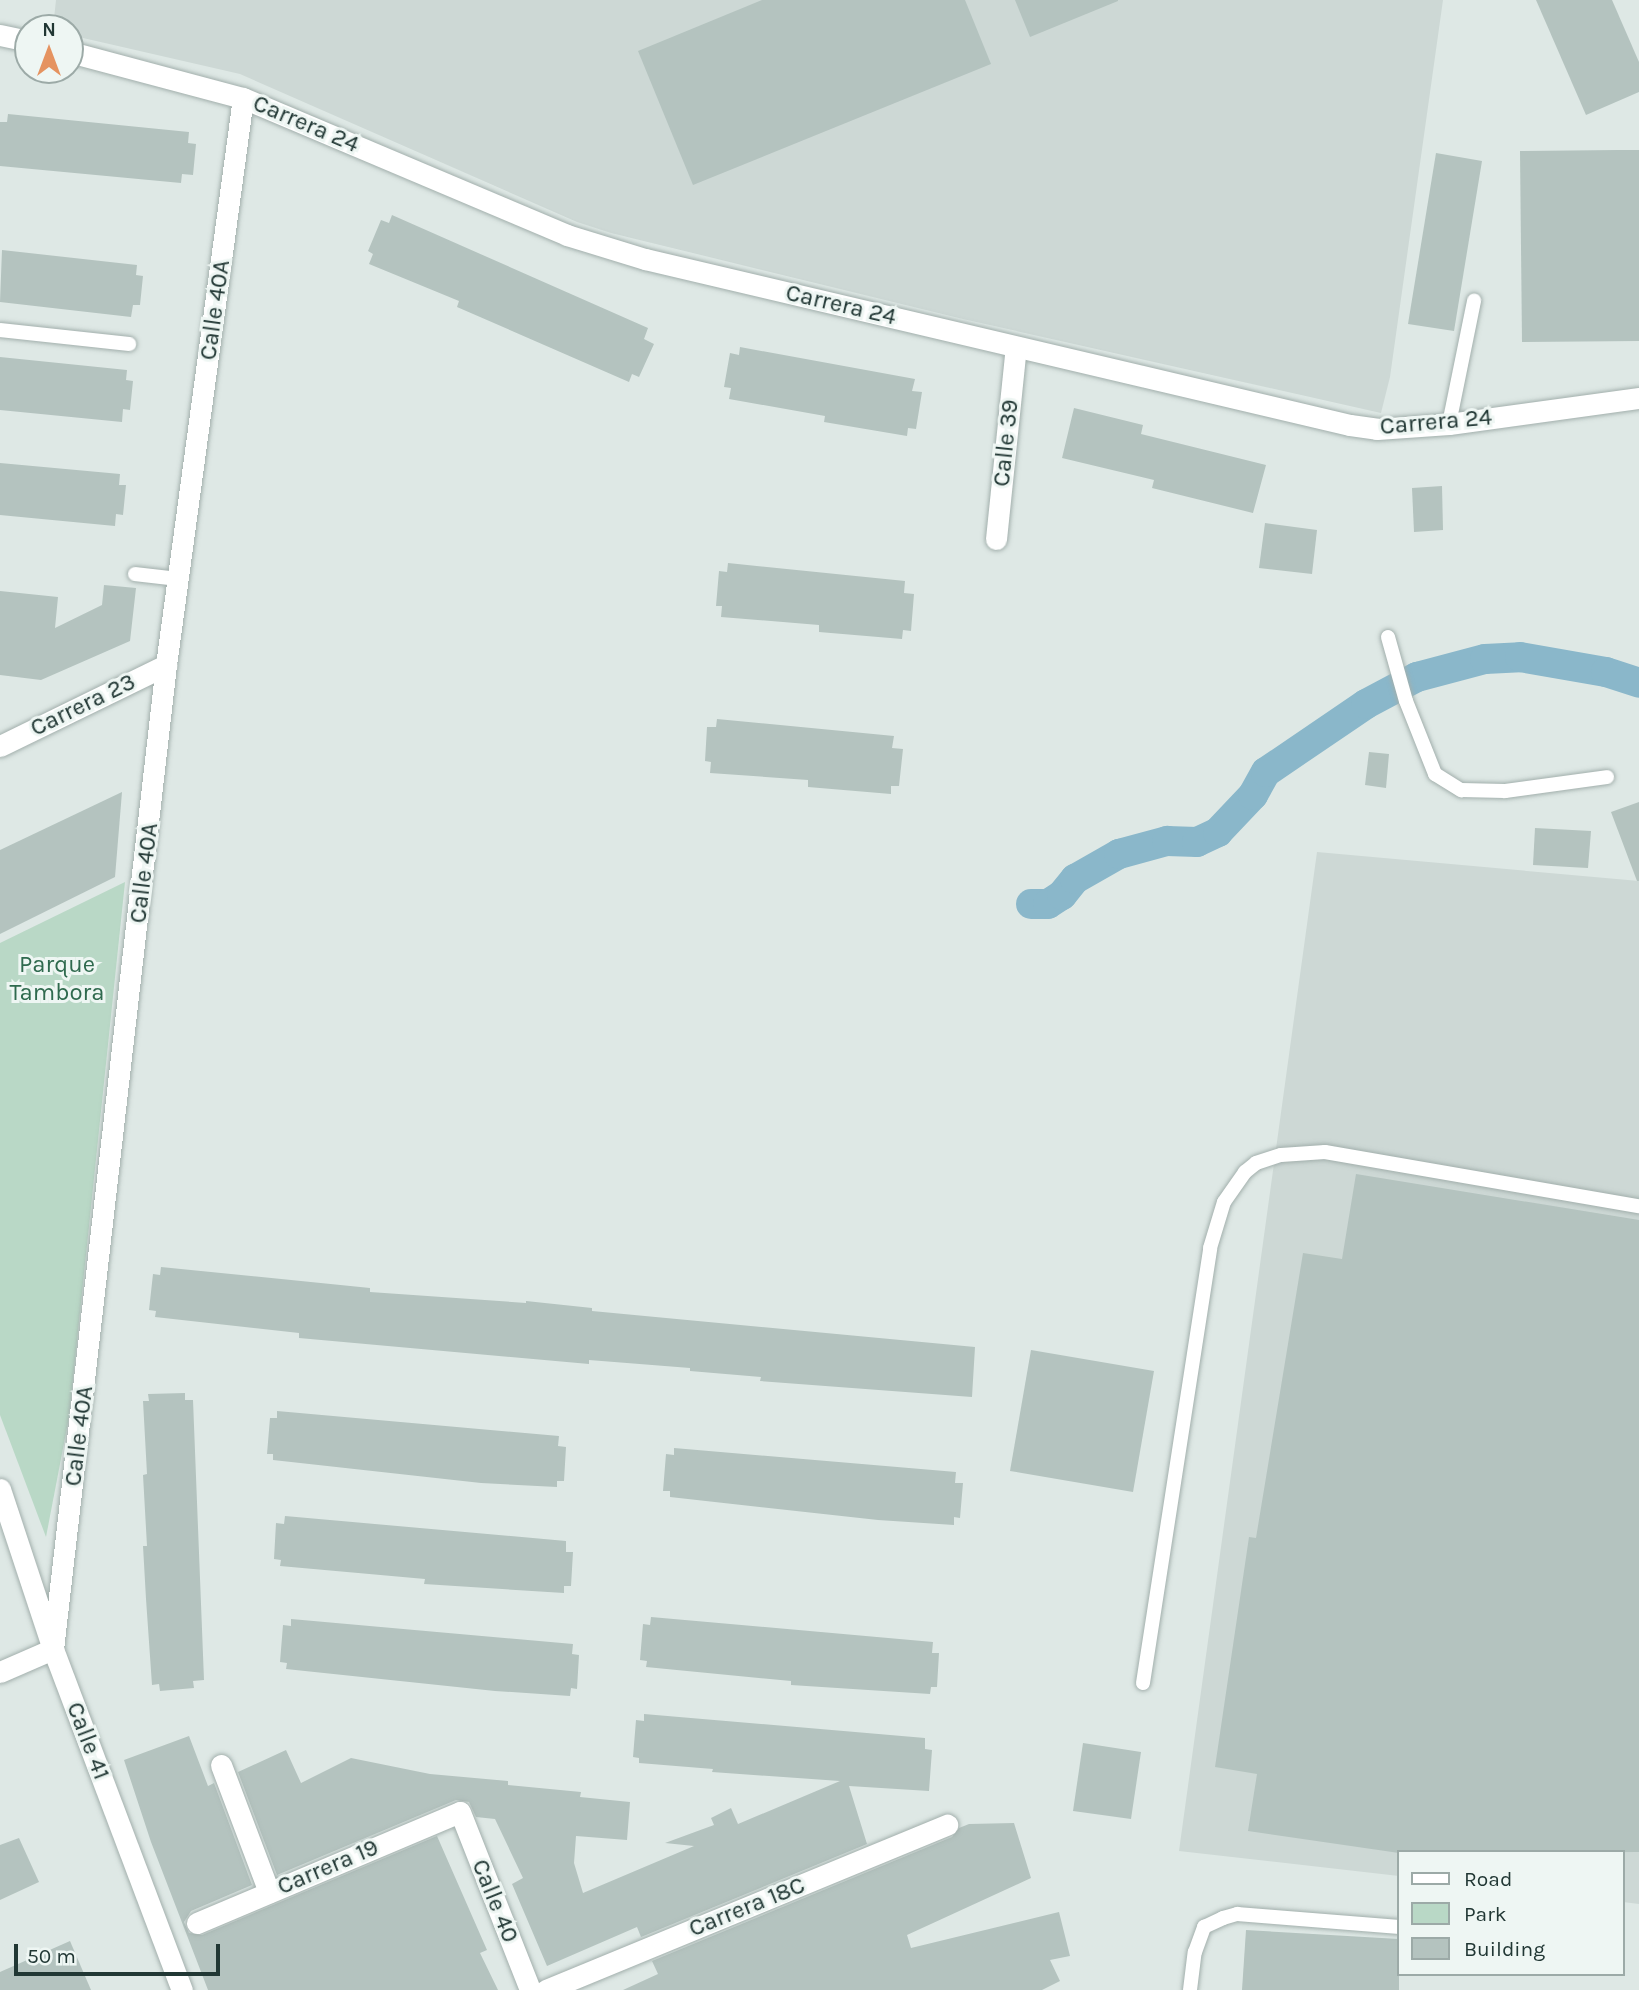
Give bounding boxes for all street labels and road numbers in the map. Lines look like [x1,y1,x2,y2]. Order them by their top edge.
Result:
street label: Carrera 24 [249,89,363,159]
street label: Calle 40A [194,258,236,362]
street label: Carrera 24 [783,278,899,332]
street label: Calle 39 [987,398,1025,488]
street label: Carrera 24 [1379,403,1493,441]
street label: Carrera 23 [26,667,140,743]
street label: Calle 40A [124,821,164,925]
street label: Calle 40A [59,1384,99,1488]
street label: Calle 41 [60,1698,116,1784]
street label: Carrera 19 [273,1833,383,1901]
street label: Calle 40 [465,1855,525,1947]
street label: Carrera 18C [685,1871,809,1943]

